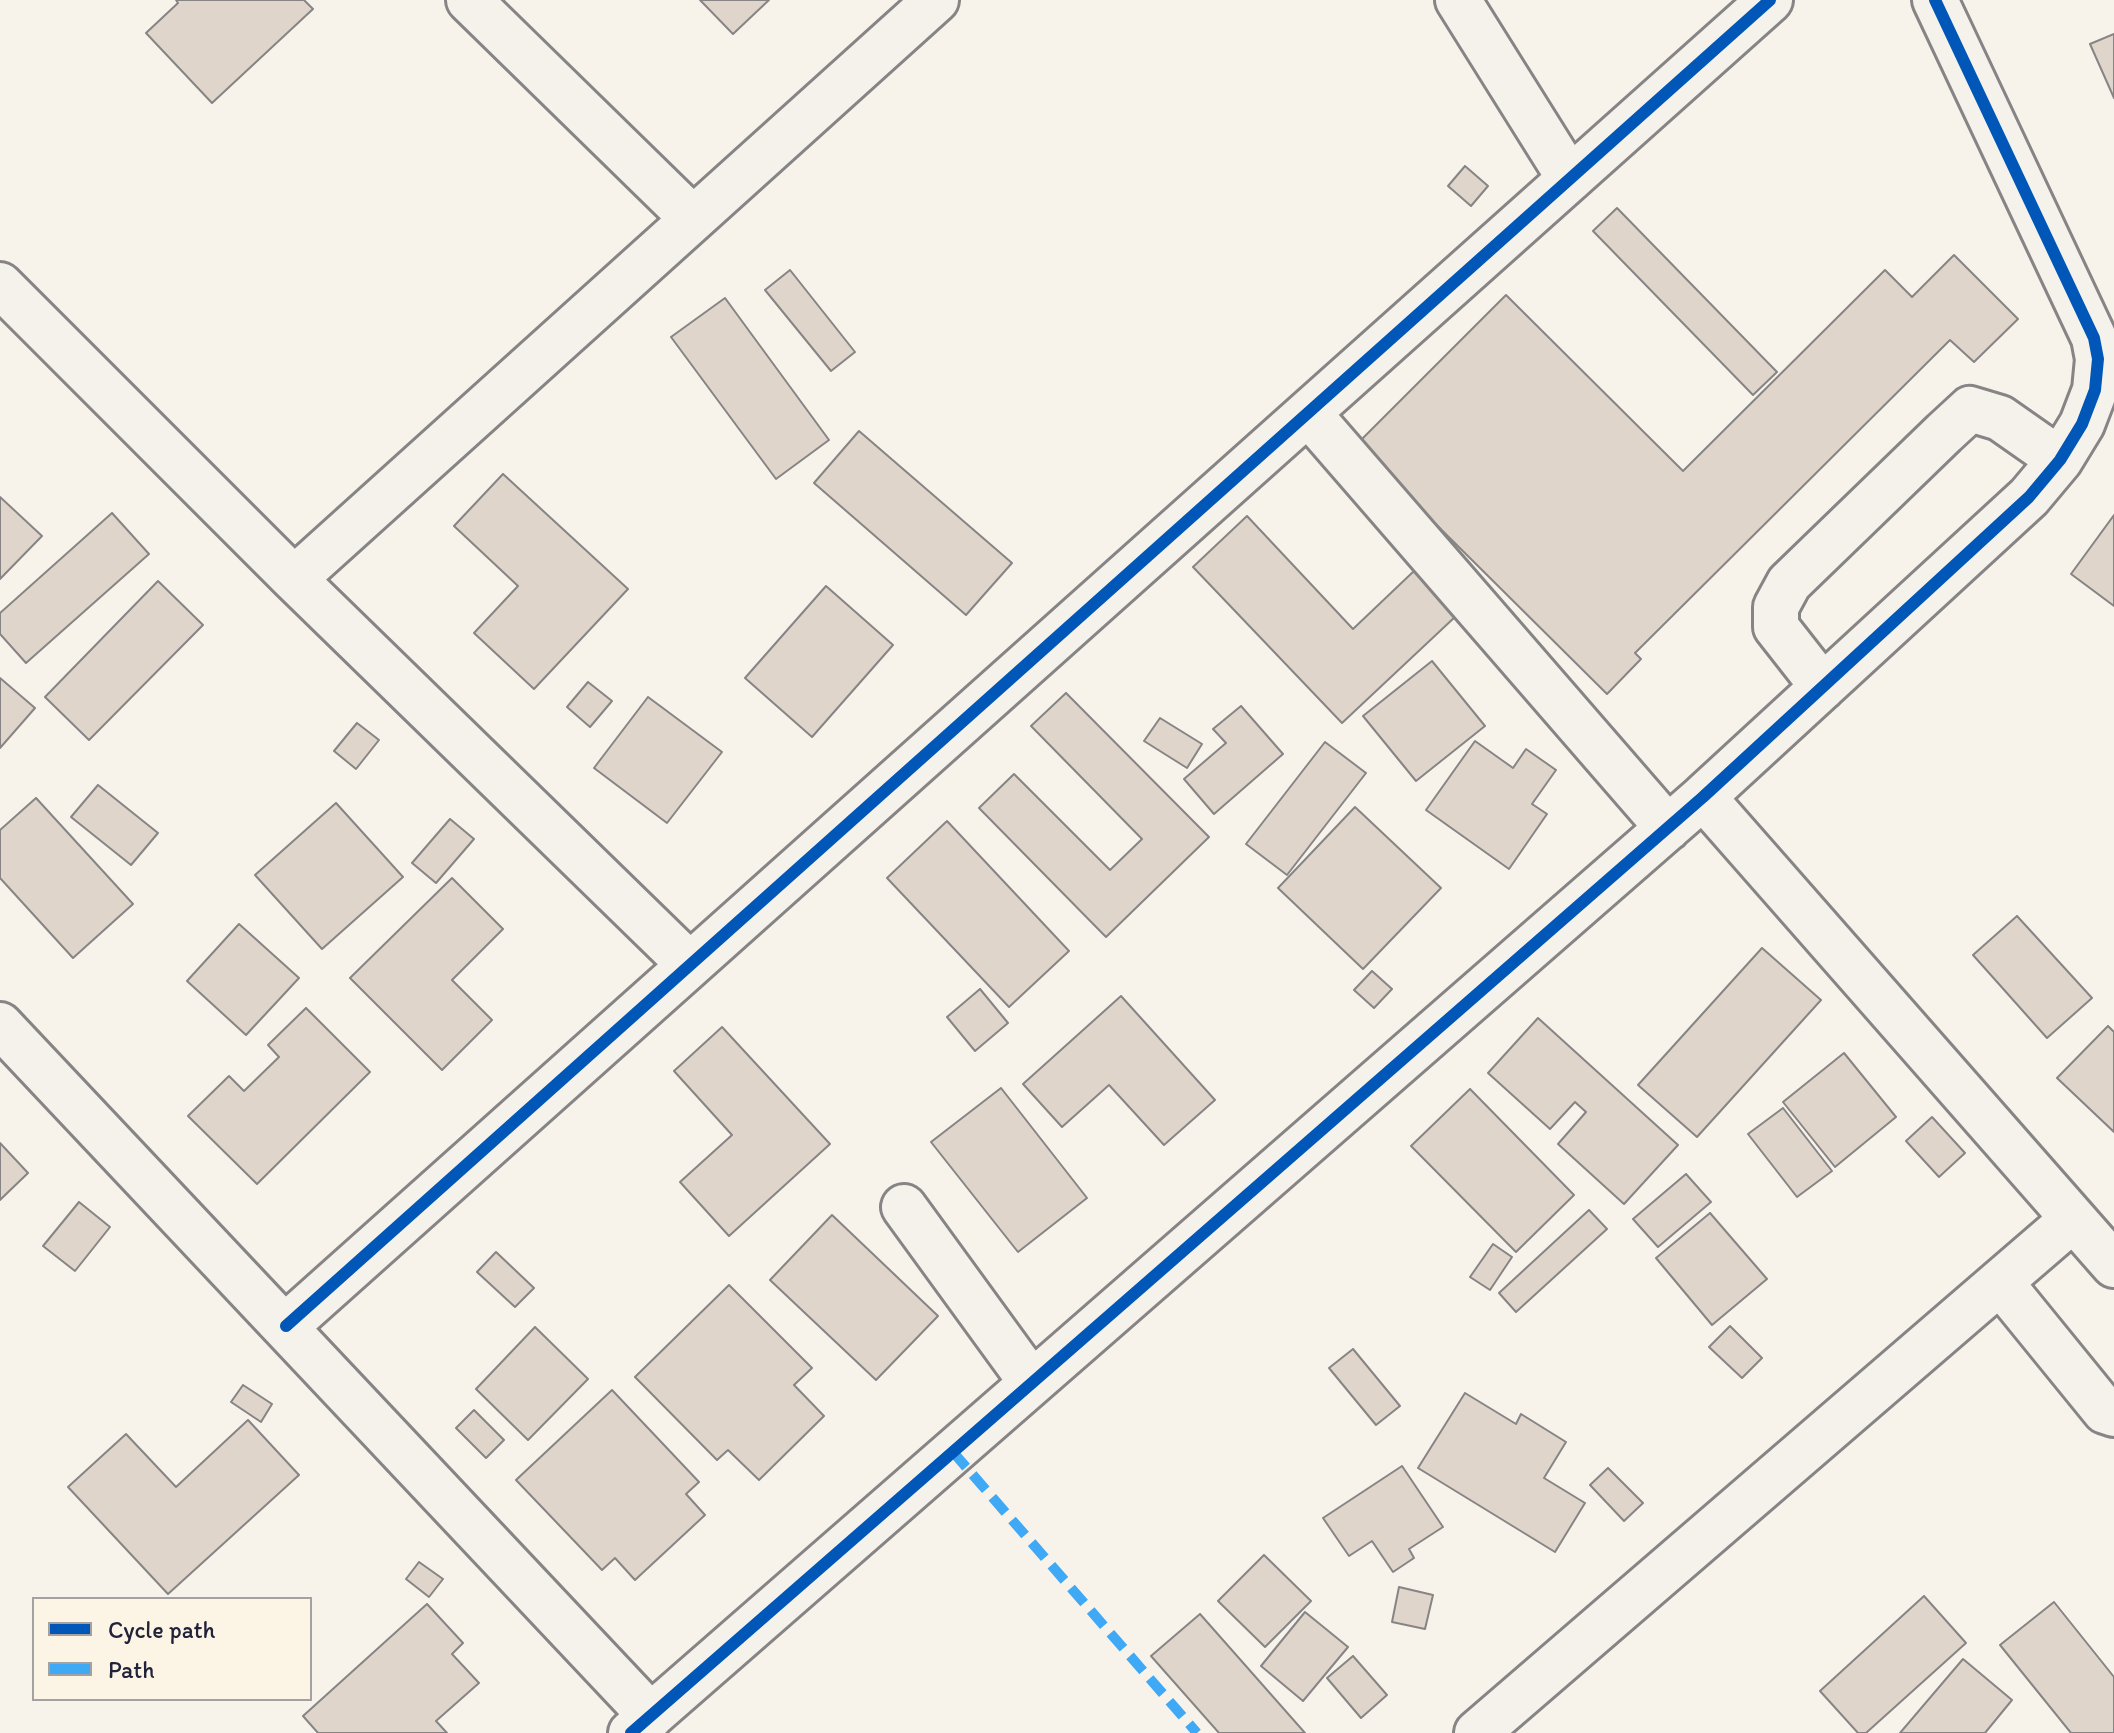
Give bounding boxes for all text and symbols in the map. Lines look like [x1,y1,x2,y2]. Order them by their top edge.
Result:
legend [32,1597,312,1701]
text: Cycle path [108,1615,215,1644]
text: Path [108,1655,155,1684]

